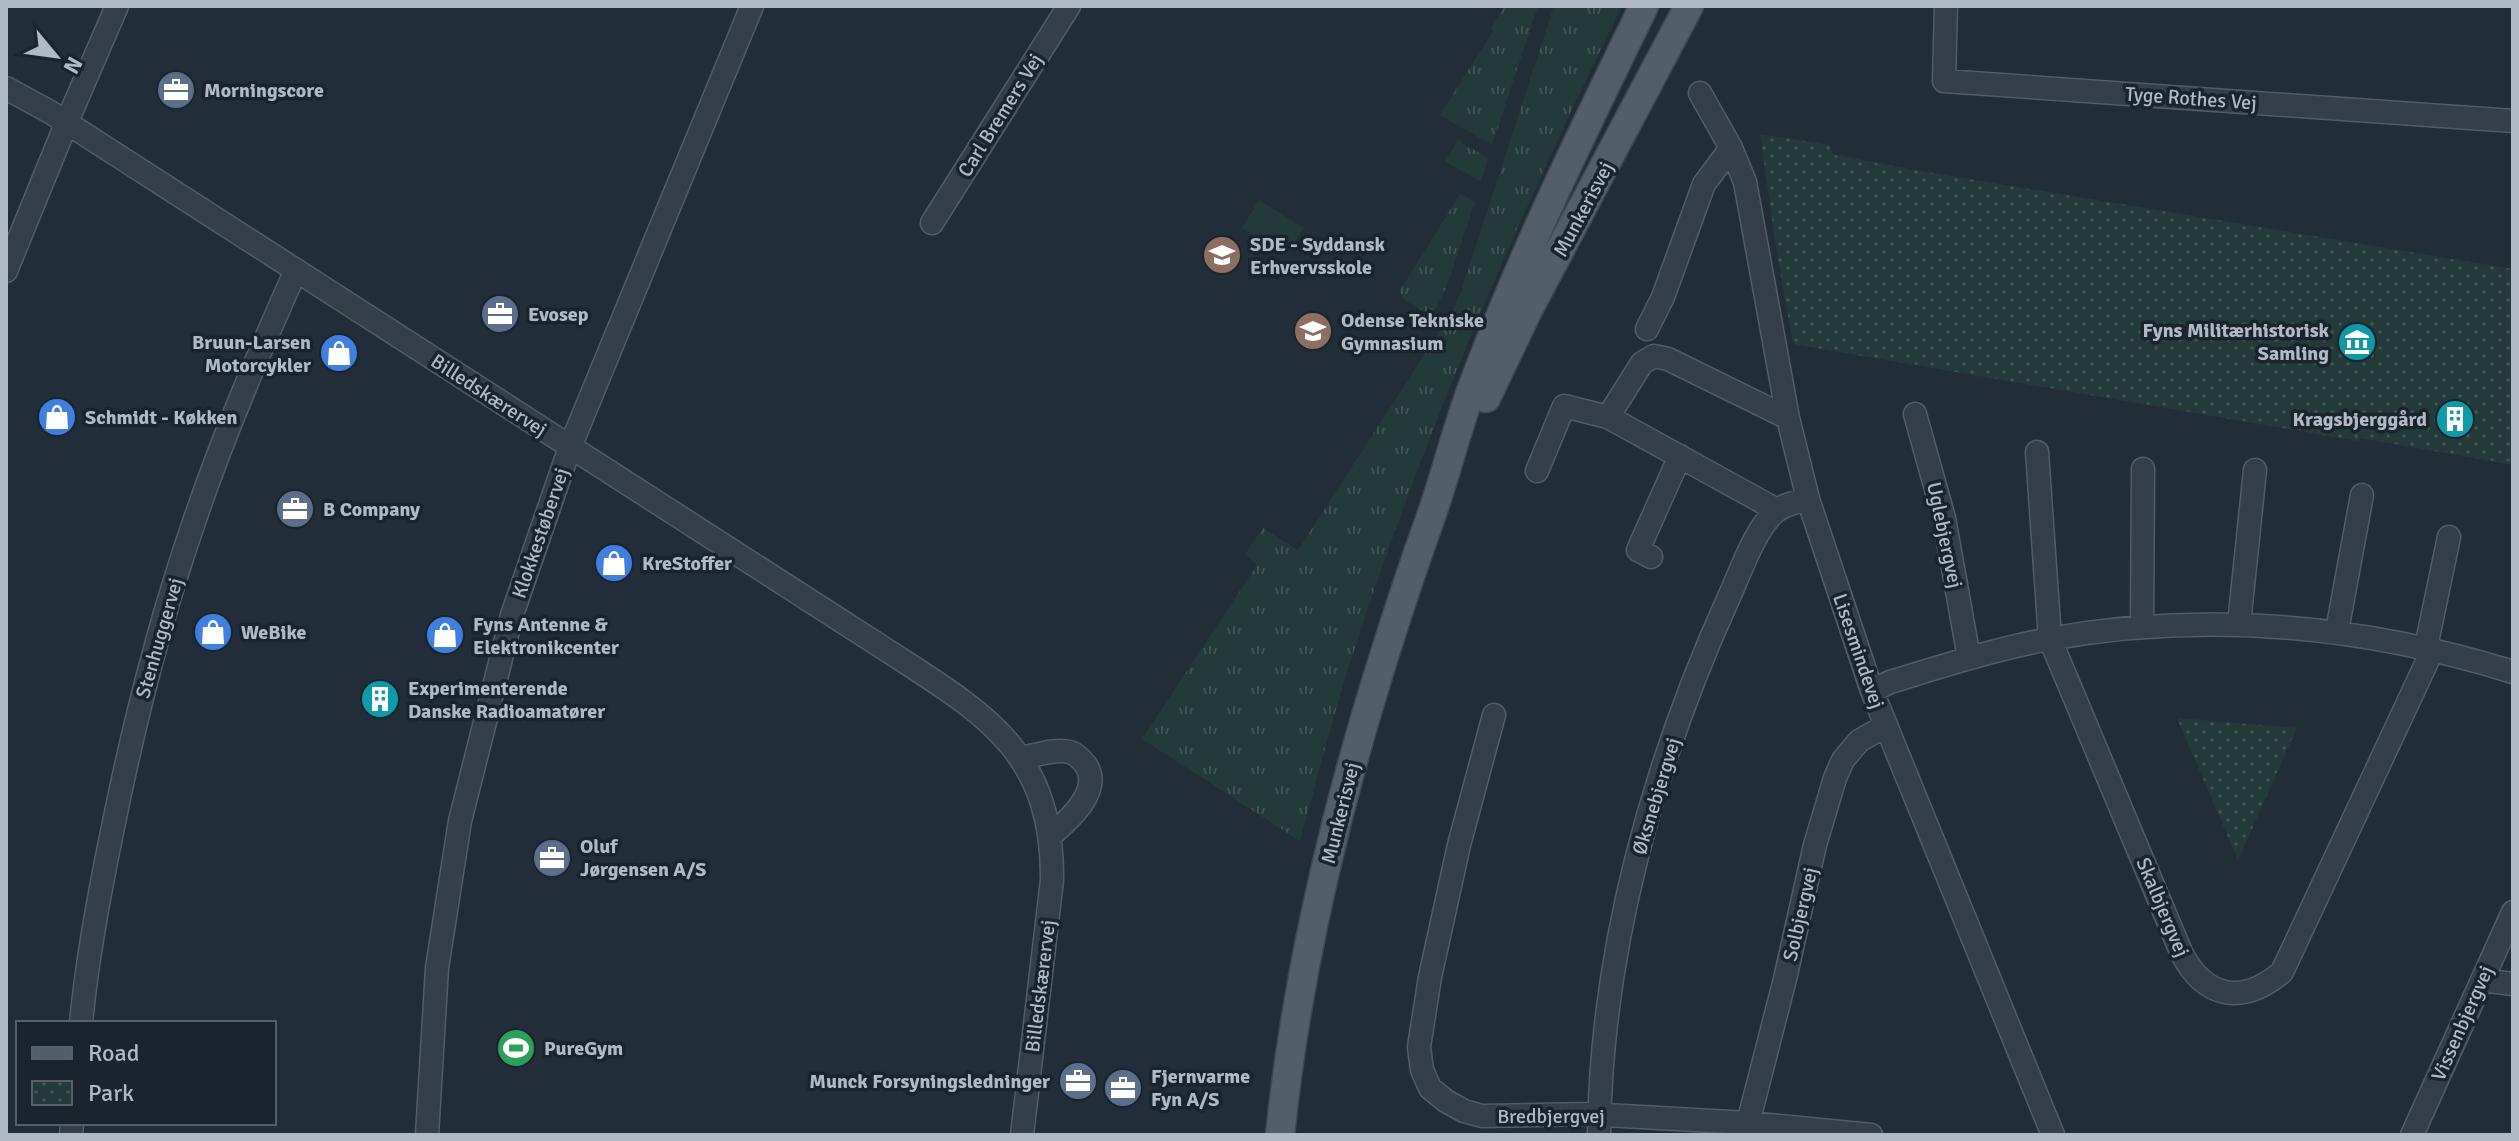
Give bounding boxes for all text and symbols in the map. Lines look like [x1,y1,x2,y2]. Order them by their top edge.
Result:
north arrow [16,16,96,96]
street label: Carl Bremers Vej [952,49,1048,182]
text: N [58,52,89,79]
office icon: Morningscore [155,69,197,111]
place label: Morningscore [204,78,324,103]
street label: Tyge Rothes Vej [2124,81,2257,116]
street label: Munkerisvej [1548,157,1619,261]
place label: SDE - Syddansk Erhvervsskole [1250,232,1385,280]
school or university icon: SDE - Syddansk Erhvervsskole [1201,234,1243,276]
office icon: Evosep [479,293,521,335]
place label: Evosep [528,302,589,327]
place label: Odense Tekniske Gymnasium [1341,308,1484,356]
school or university icon: Odense Tekniske Gymnasium [1292,310,1334,352]
place label: Fyns Militærhistorisk Samling [2142,318,2330,366]
museum icon: Fyns Militærhistorisk Samling [2336,321,2378,363]
place label: Bruun-Larsen Motorcykler [192,330,311,378]
shop icon: Bruun-Larsen Motorcykler [318,332,360,374]
street label: Billedskærervej [426,349,551,442]
shop icon: Schmidt - Køkken [36,396,78,438]
building icon: Kragsbjerggård [2434,398,2476,440]
place label: Schmidt - Køkken [85,405,238,430]
place label: Kragsbjerggård [2292,407,2427,432]
street label: Klokkestøbervej [506,465,575,602]
street label: Uglebjergvej [1921,480,1968,590]
office icon: B Company [274,488,316,530]
place label: B Company [323,497,420,522]
shop icon: KreStoffer [593,542,635,584]
place label: KreStoffer [642,551,732,576]
street label: Stenhuggervej [130,575,189,701]
street label: Lisesmindevej [1827,590,1890,712]
shop icon: WeBike [192,611,234,653]
place label: Fyns Antenne & Elektronikcenter [473,612,619,660]
shop icon: Fyns Antenne & Elektronikcenter [424,614,466,656]
place label: WeBike [241,620,307,645]
place label: Experimenterende Danske Radioamatører [408,676,605,724]
building icon: Experimenterende Danske Radioamatører [359,678,401,720]
street label: Øksnebjergvej [1627,735,1686,858]
street label: Munkerisvej [1316,760,1365,867]
place label: Oluf Jørgensen A/S [580,834,706,882]
office icon: Oluf Jørgensen A/S [531,837,573,879]
street label: Skalbjergvej [2130,854,2195,961]
street label: Solbjergvej [1778,865,1823,964]
street label: Billedskærervej [1020,918,1061,1054]
street label: Vissenbjergvej [2426,962,2499,1085]
legend [16,1021,276,1125]
sports icon: PureGym [495,1027,537,1069]
place label: PureGym [544,1036,623,1061]
text: Road [88,1038,139,1068]
office icon: Munck Forsyningsledninger [1057,1060,1099,1102]
place label: Fjernvarme Fyn A/S [1151,1064,1250,1112]
office icon: Fjernvarme Fyn A/S [1102,1067,1144,1109]
place label: Munck Forsyningsledninger [809,1069,1050,1094]
text: Park [88,1078,134,1108]
street label: Bredbjergvej [1497,1104,1605,1129]

